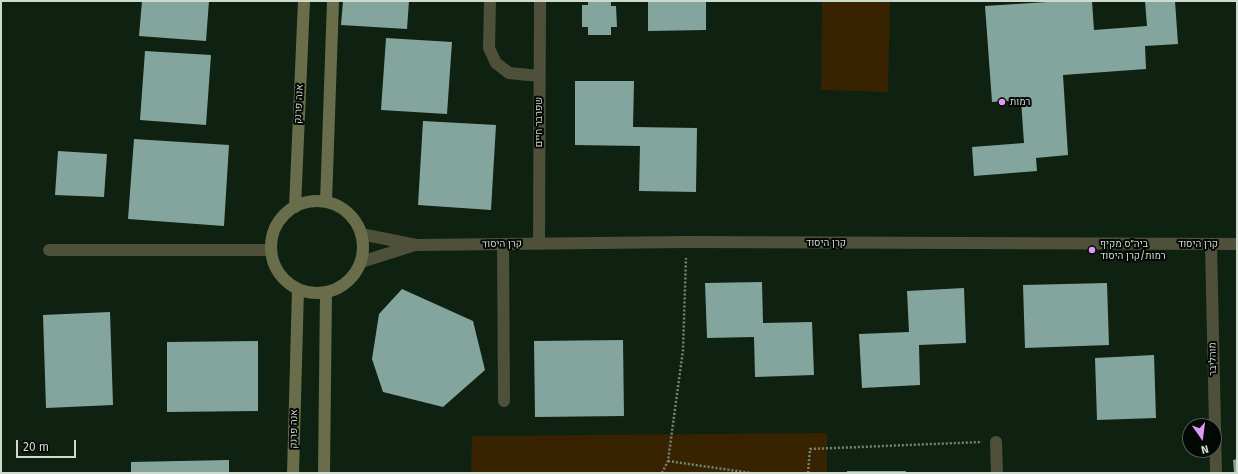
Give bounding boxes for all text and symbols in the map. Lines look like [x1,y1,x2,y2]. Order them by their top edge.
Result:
street label: אנה פרנק [292,84,306,124]
place label: רמות [1010,96,1030,108]
street label: שפרבר חיים [533,97,545,147]
marker: רמות [997,97,1007,107]
street label: קרן היסוד [806,237,846,249]
street label: קרן היסוד [482,238,522,250]
place label: ביה״ס מקיף רמות/קרן היסוד [1100,238,1166,262]
street label: קרן היסוד [1178,238,1218,250]
marker: ביה״ס מקיף רמות/קרן היסוד [1087,245,1097,255]
street label: מוהליבר [1207,342,1219,376]
street label: אנה פרנק [288,409,300,449]
north arrow [1182,418,1222,458]
scale bar [18,432,78,458]
text: 20 m [23,440,49,454]
text: N [1200,442,1210,456]

